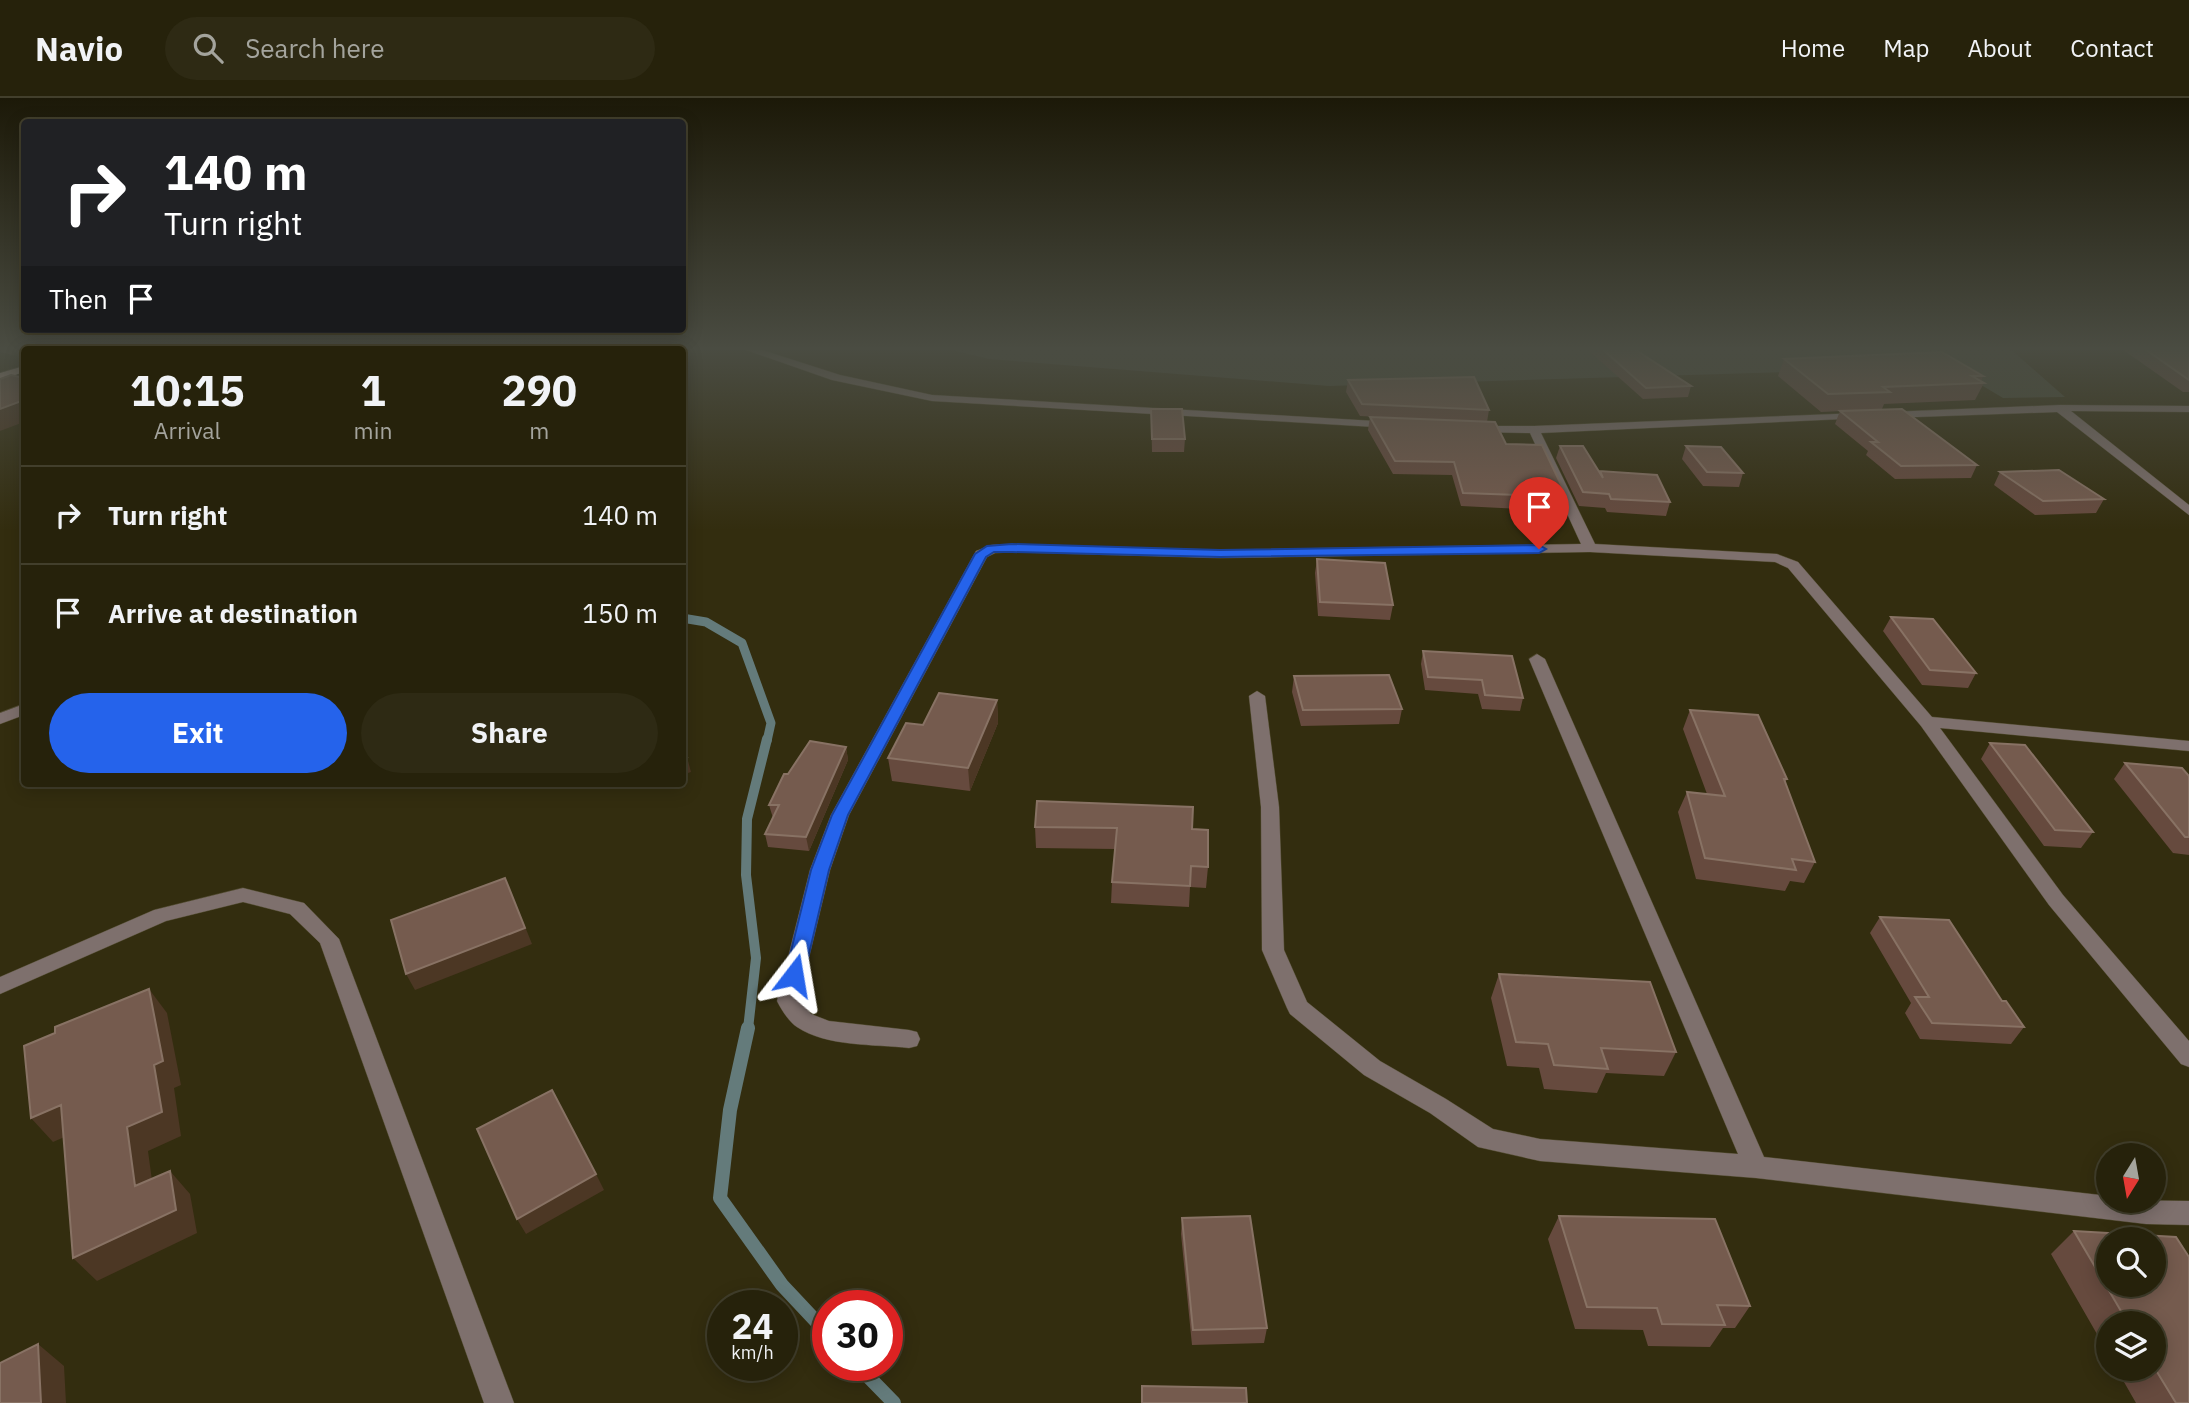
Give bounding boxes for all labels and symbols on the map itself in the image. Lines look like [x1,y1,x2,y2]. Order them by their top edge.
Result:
pin [1509,477,1569,549]
position arrow [757,938,831,1012]
north arrow [2096,1143,2166,1213]
speed limit sign: 30 [812,1290,903,1381]

